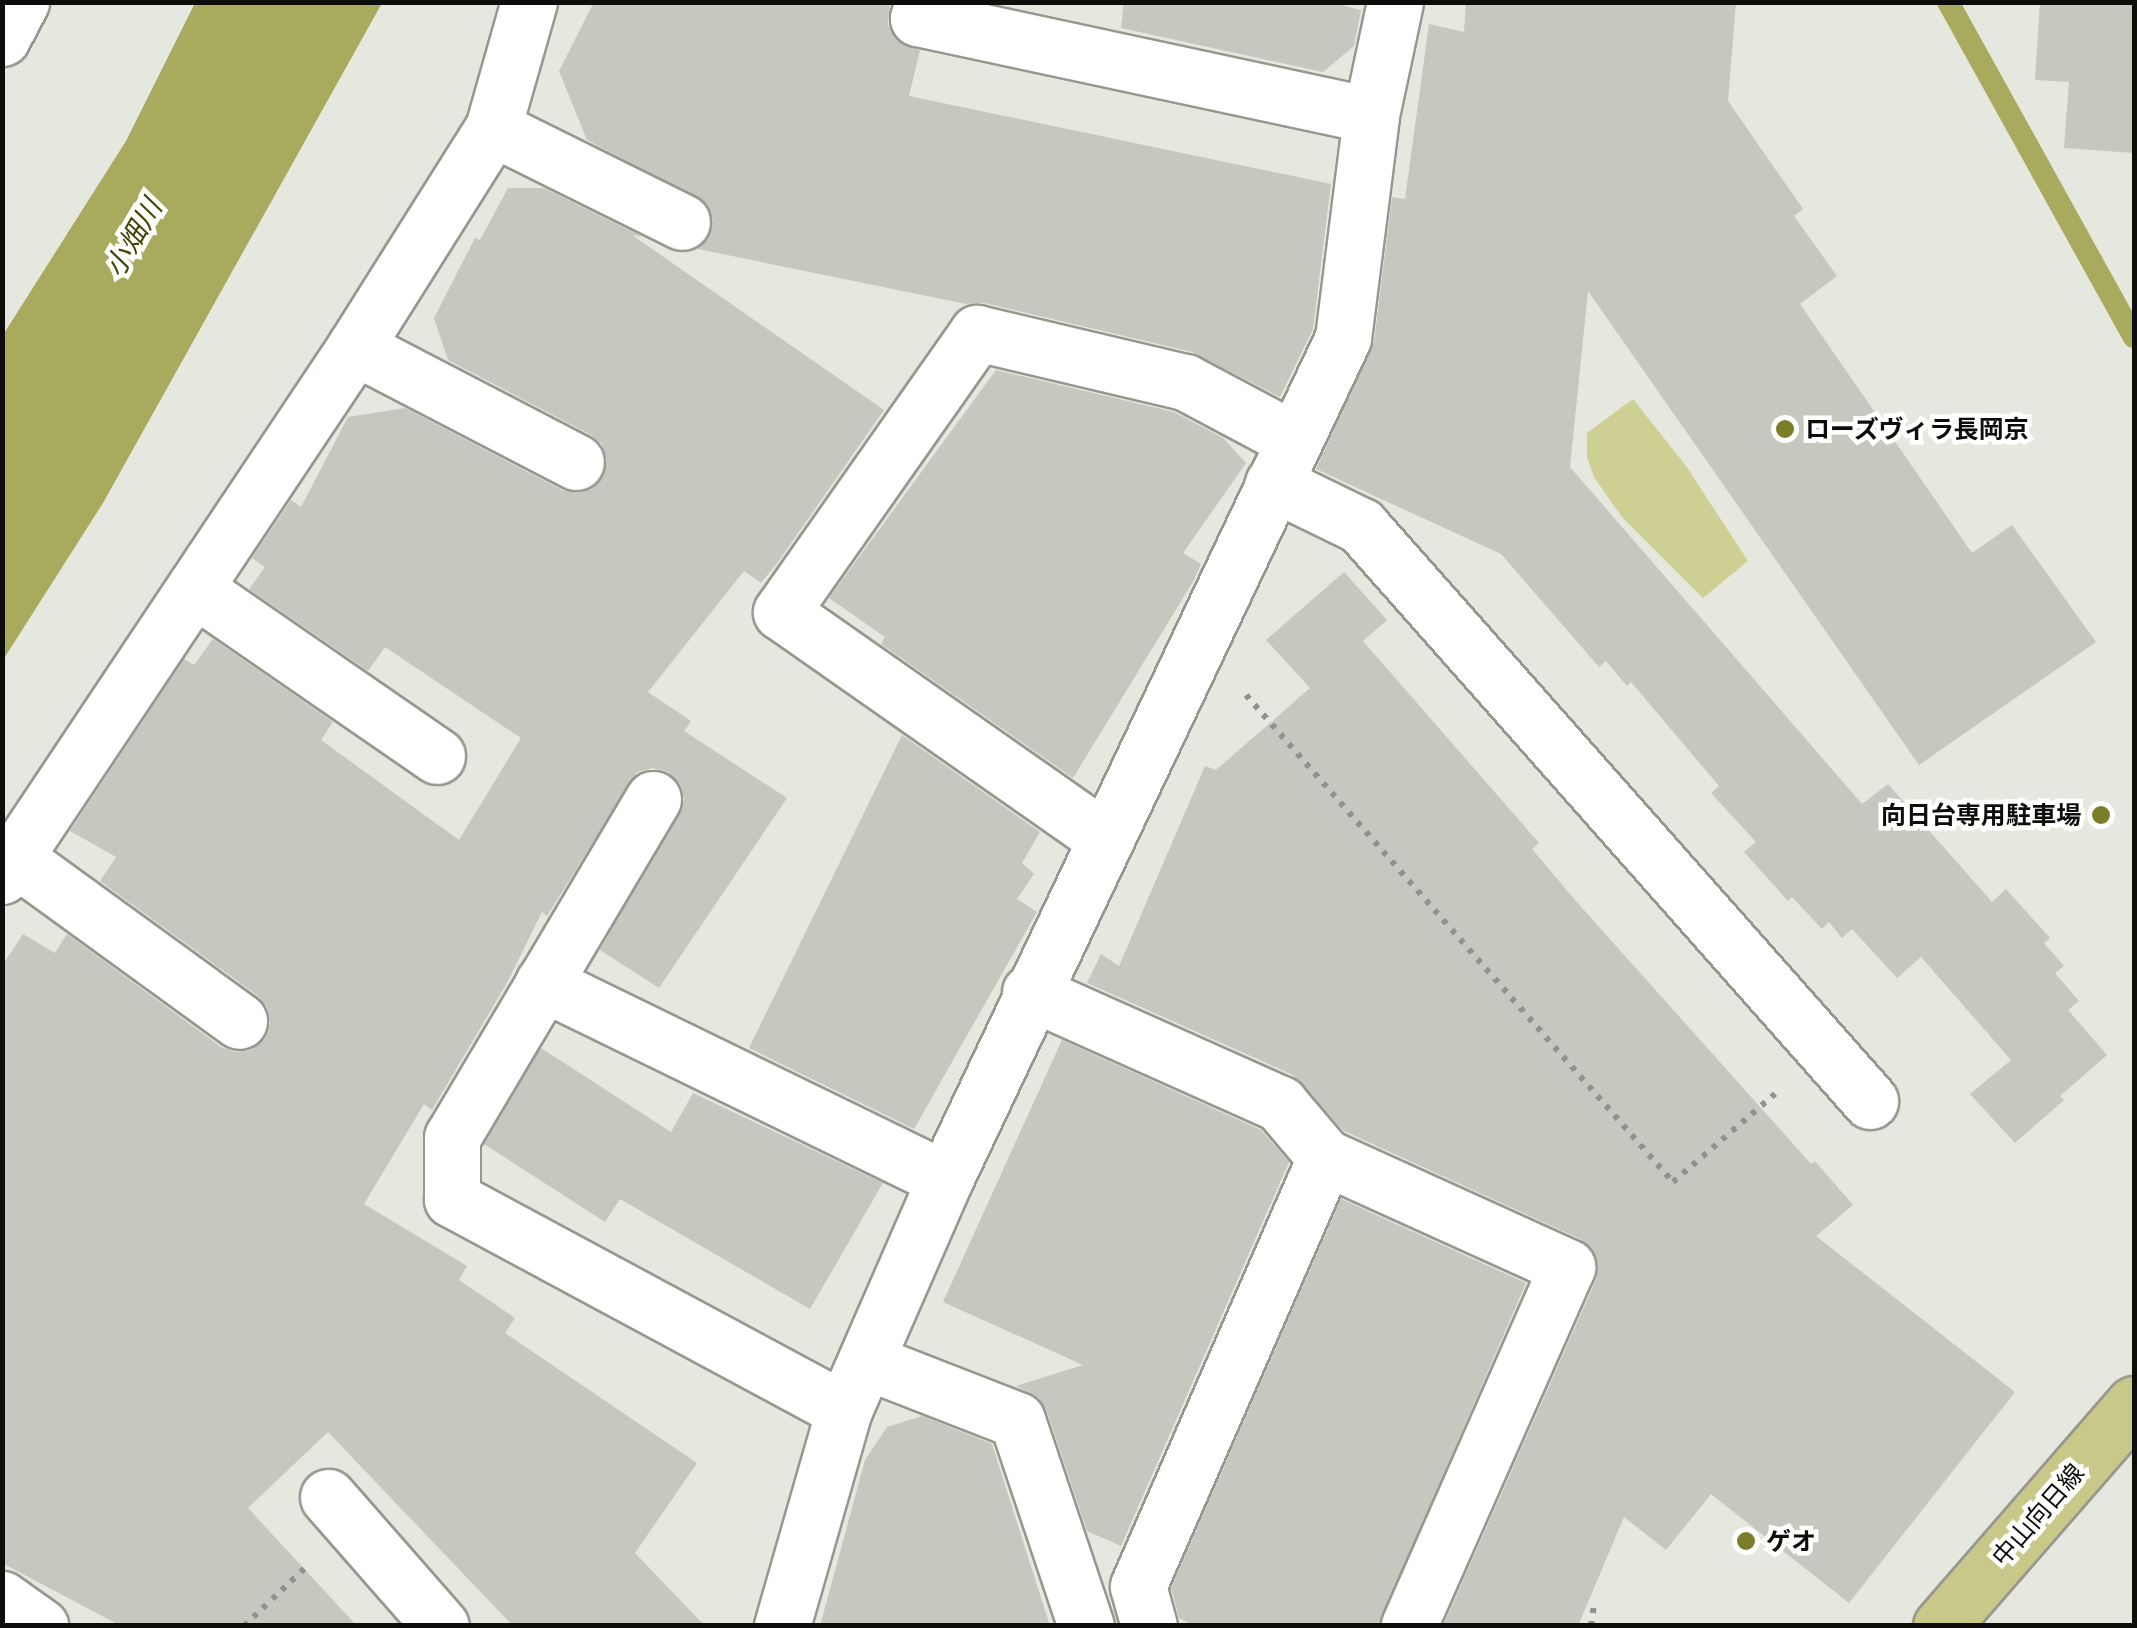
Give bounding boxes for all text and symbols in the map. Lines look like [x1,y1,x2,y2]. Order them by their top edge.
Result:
water label: 小畑川 [97,193,169,283]
place label: ローズヴィラ長岡京 [1805,414,2030,444]
marker: ローズヴィラ長岡京 [1774,418,1796,440]
place label: 向日台専用駐車場 [1881,800,2081,830]
marker: 向日台専用駐車場 [2090,804,2112,826]
street label: 中山向日線 [1986,1458,2090,1572]
place label: ゲオ [1766,1526,1816,1556]
marker: ゲオ [1735,1530,1757,1552]

